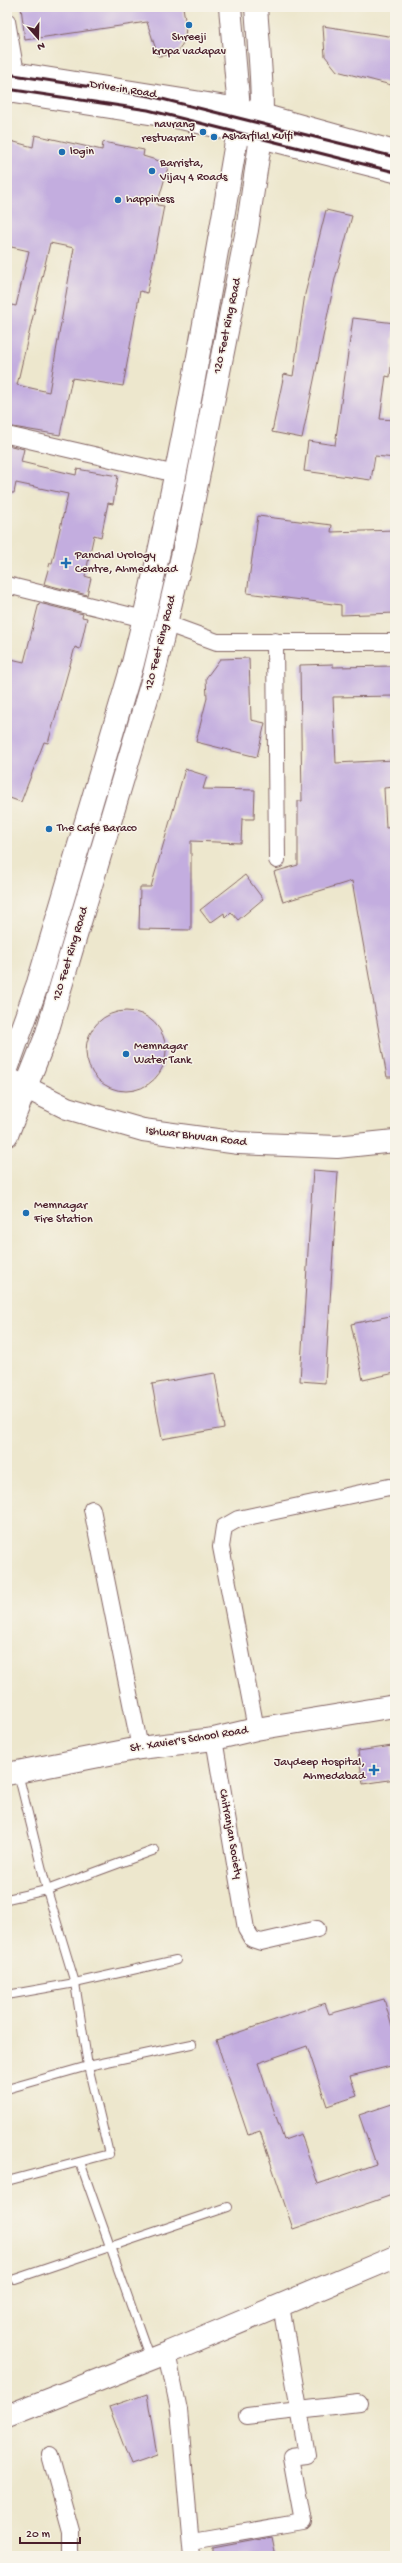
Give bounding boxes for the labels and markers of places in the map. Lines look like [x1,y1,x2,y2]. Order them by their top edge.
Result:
marker: Shreeji krupa vadapav [184,20,194,30]
place label: Shreeji krupa vadapav [152,31,226,59]
place label: navrang restuarant [141,118,196,146]
marker: navrang restuarant [198,127,208,137]
place label: Asharfilal Kulfi [222,130,293,144]
marker: Asharfilal Kulfi [209,132,219,142]
place label: login [70,145,94,159]
marker: login [57,147,67,157]
place label: Barrista, Vijay 4 Roads [159,157,228,185]
marker: Barrista, Vijay 4 Roads [147,166,157,176]
place label: happiness [126,193,175,207]
marker: happiness [113,195,123,205]
place label: Panchal Urology Centre, Ahmedabad [74,549,178,577]
marker: Panchal Urology Centre, Ahmedabad [60,557,72,569]
place label: The Cafe Baraco [56,822,137,836]
marker: The Cafe Baraco [44,824,54,834]
place label: Memnagar Water Tank [134,1040,193,1068]
marker: Memnagar Water Tank [121,1049,131,1059]
place label: Memnagar Fire Station [33,1199,93,1227]
marker: Memnagar Fire Station [21,1208,31,1218]
place label: Jaydeep Hospital, Ahmedabad [274,1756,366,1784]
marker: Jaydeep Hospital, Ahmedabad [368,1764,380,1776]

